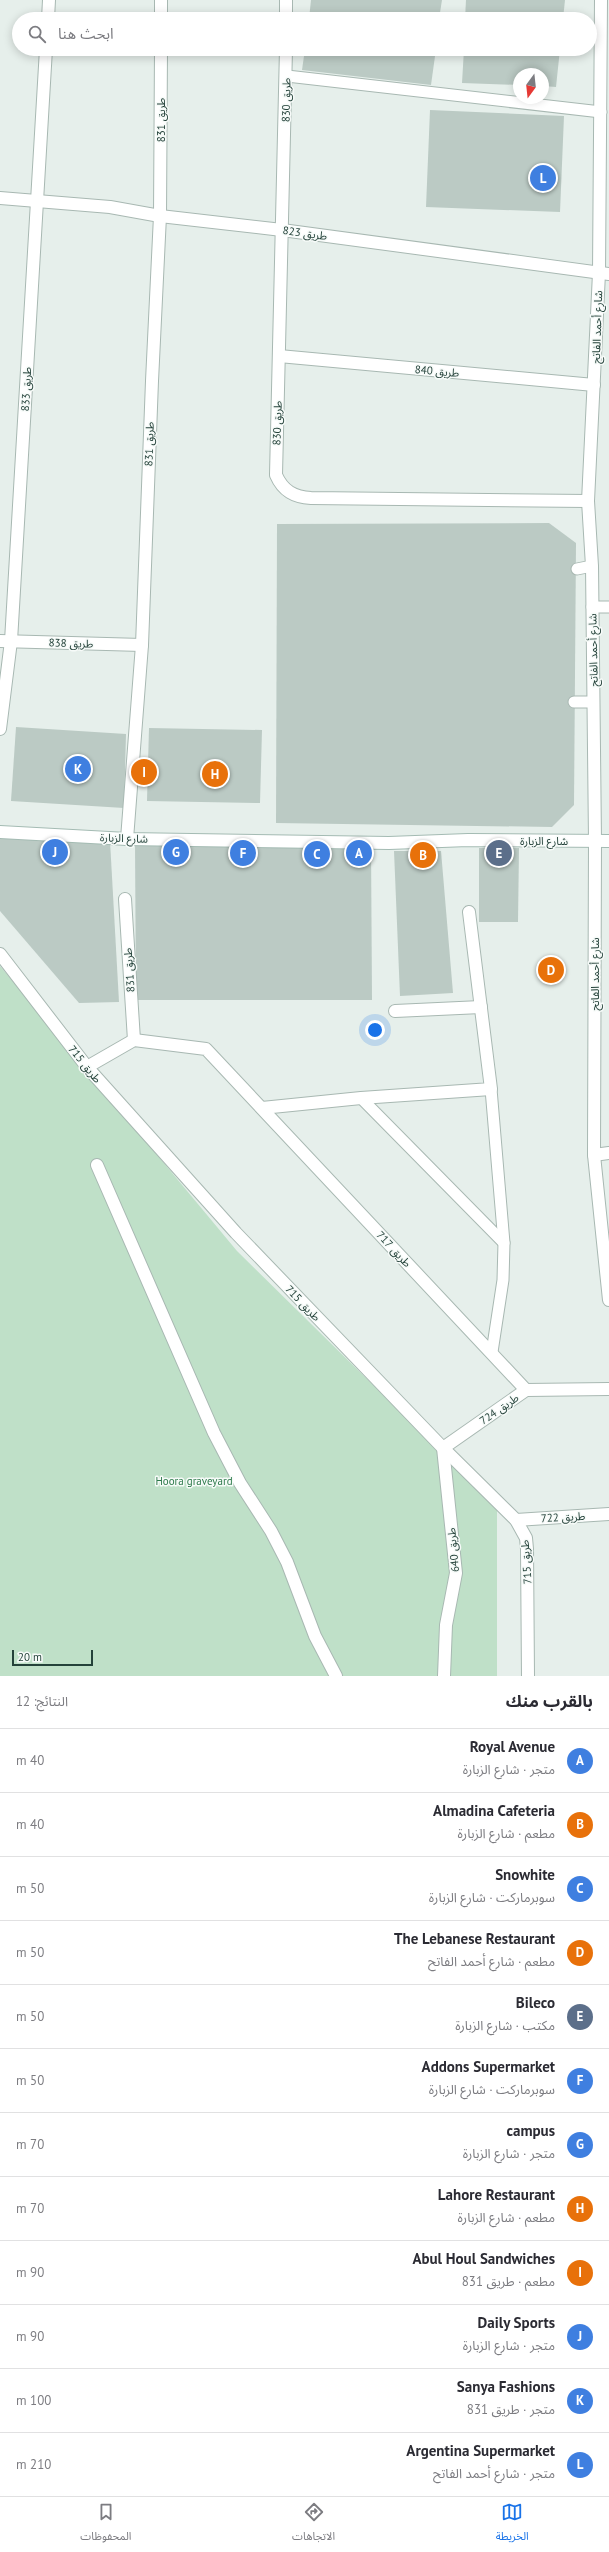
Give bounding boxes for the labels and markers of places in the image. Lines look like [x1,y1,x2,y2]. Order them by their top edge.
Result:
pin: L [530,163,556,193]
pin: K [65,754,91,784]
pin: I [131,757,157,787]
pin: H [202,759,228,789]
pin: J [42,837,68,867]
pin: G [163,837,189,867]
pin: F [230,838,256,868]
pin: A [346,838,372,868]
pin: E [486,838,512,868]
pin: C [304,839,330,869]
pin: B [410,840,436,870]
pin: D [538,955,564,985]

